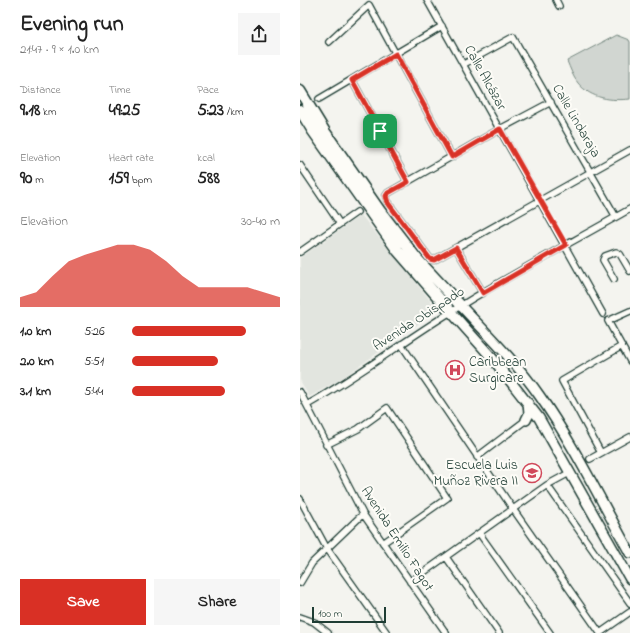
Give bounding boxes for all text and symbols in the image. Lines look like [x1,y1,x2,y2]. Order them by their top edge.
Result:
text: Evening run [20,9,124,41]
button: share [238,13,280,55]
text: 21:47 · 9 × 1.0 km [20,40,99,59]
street label: Calle Alcázar [458,42,512,115]
street label: Calle Lindaraja [546,80,606,162]
text: Distance [20,82,61,98]
text: Time [109,82,130,98]
text: Pace [197,82,219,98]
text: 9.18 [20,98,40,123]
text: 49:25 [109,98,140,123]
text: 5:23 [197,98,224,123]
text: km [40,104,56,120]
text: /km [224,104,243,120]
pin [363,114,397,148]
icon: arrive [369,120,391,142]
text: Elevation [20,150,60,166]
text: Heart rate [109,150,154,166]
text: kcal [197,150,215,166]
text: 90 [20,166,32,191]
text: 159 [109,166,129,191]
text: 588 [197,166,220,191]
text: m [32,172,44,188]
text: bpm [129,172,152,188]
text: Elevation [20,212,68,231]
text: 30–40 m [241,212,280,231]
street label: Avenida Obispado [369,281,469,357]
text: 1.0 km [20,322,51,341]
text: 5:26 [84,322,105,341]
text: 2.0 km [20,352,54,371]
text: 5:51 [84,352,104,371]
place label: Caribbean Surgicare [469,352,526,390]
hospital icon: Caribbean Surgicare [444,359,466,381]
text: 3.1 km [20,382,51,401]
text: 5:44 [84,382,103,401]
place label: Escuela Luis Muñoz Rivera II [434,455,518,492]
school or university icon: Escuela Luis Muñoz Rivera II [521,462,543,484]
street label: Avenida Emilio Fagot [354,482,439,596]
button: Save [20,579,146,625]
button: Share [154,579,280,625]
scale bar [312,605,386,624]
text: 100 m [318,606,342,622]

